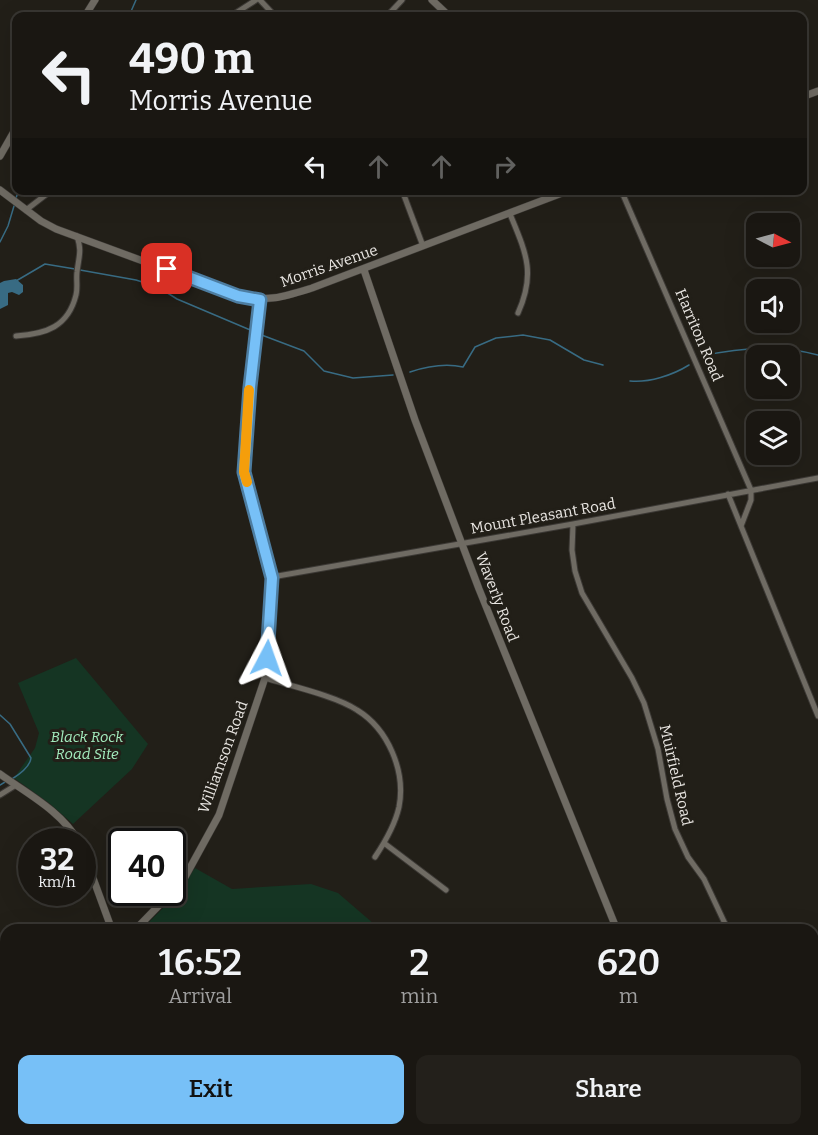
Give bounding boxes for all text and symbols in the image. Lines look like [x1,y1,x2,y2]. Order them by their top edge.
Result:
text: 490 m [129,34,254,84]
icon: left [30,36,108,114]
text: Morris Avenue [129,85,313,117]
icon: left [299,150,332,183]
icon: ahead [362,150,395,183]
icon: ahead [425,150,458,183]
icon: right [488,150,521,183]
north arrow [746,213,800,267]
map controls [746,213,800,465]
street label: Morris Avenue [278,241,380,291]
pin [141,243,192,294]
icon: arrive [150,252,183,285]
button: sound [746,279,800,333]
street label: Harriton Road [671,286,727,384]
button: search [746,345,800,399]
button: layers [746,411,800,465]
street label: Mount Pleasant Road [469,494,617,538]
street label: Waverly Road [472,550,522,644]
position arrow [235,626,299,690]
street label: Williamson Road [194,698,252,816]
street label: Muirfield Road [656,723,696,827]
park label: Black Rock Road Site [51,728,124,763]
speed limit sign: 40 [108,828,186,906]
text: 32 [40,842,74,878]
text: km/h [38,873,76,891]
text: 16:52 [158,941,242,985]
text: 2 [409,941,429,985]
text: 620 [597,941,661,985]
text: Arrival [169,984,232,1008]
text: min [401,984,438,1008]
text: m [619,984,638,1008]
button: Exit [18,1055,404,1124]
button: Share [416,1055,801,1124]

